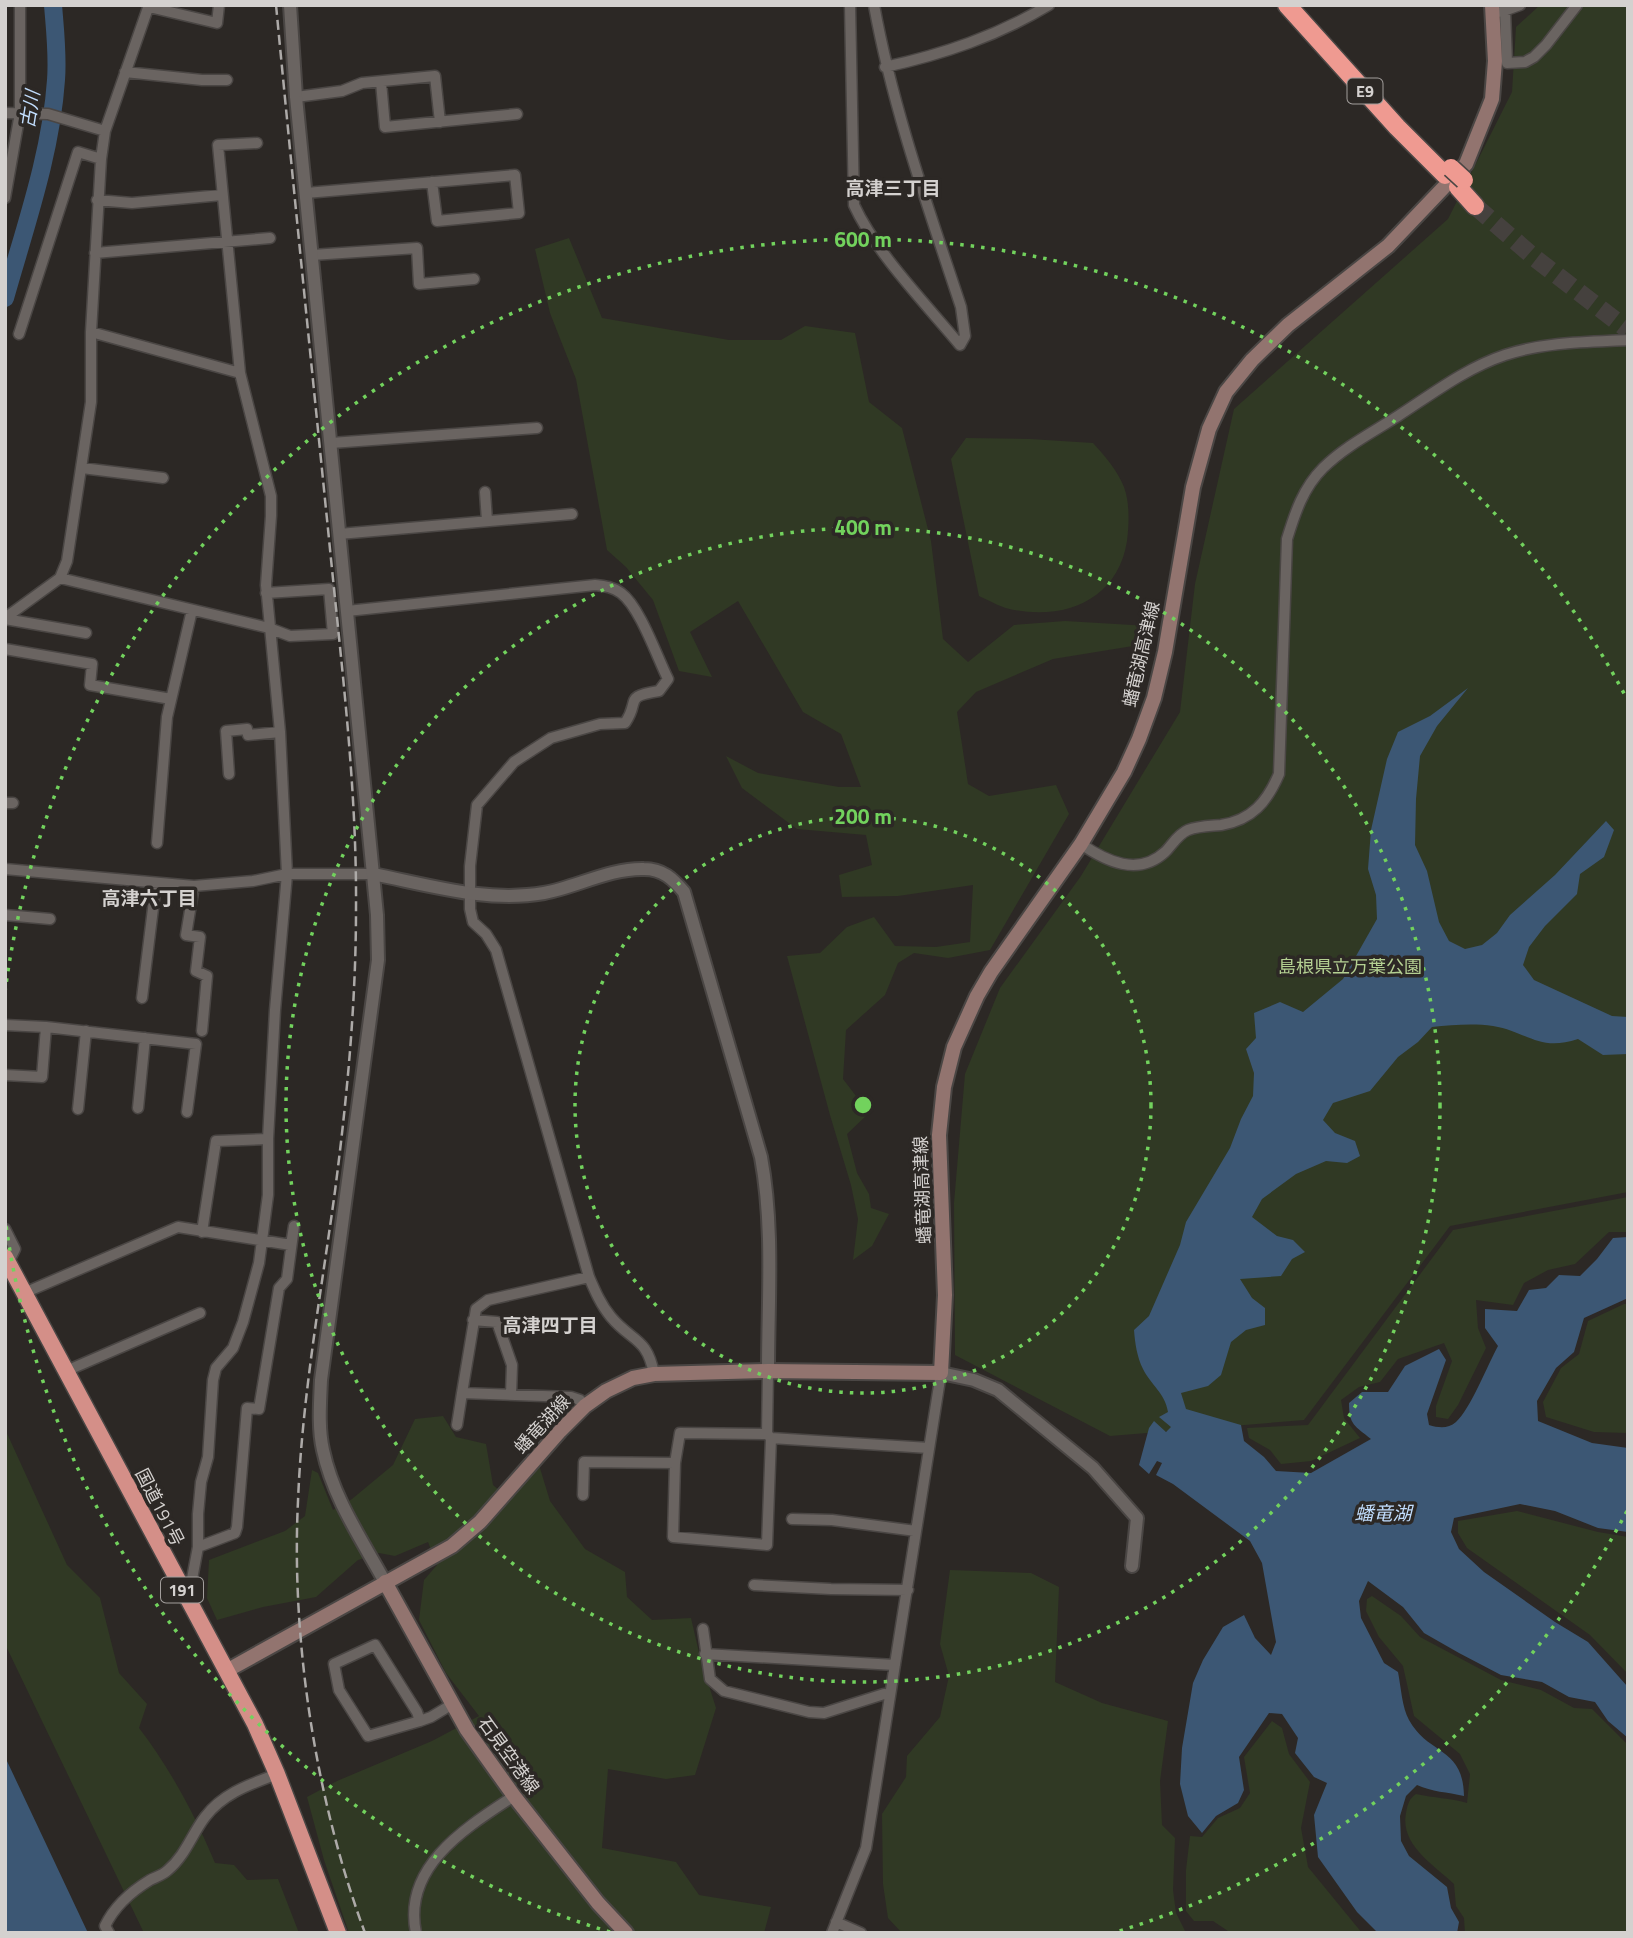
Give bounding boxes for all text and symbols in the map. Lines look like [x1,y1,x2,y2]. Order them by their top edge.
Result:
road number: E9 [1348,78,1382,104]
water label: 古川 [12,86,47,130]
district label: 高津三丁目 [845,173,941,202]
text: 600 m [834,223,892,255]
text: 400 m [834,511,892,543]
street label: 蟠竜湖高津線 [1116,598,1166,710]
text: 200 m [834,800,892,832]
district label: 高津六丁目 [101,883,197,912]
park label: 島根県立万葉公園 [1278,953,1422,980]
centre of rings [851,1093,875,1117]
street label: 蟠竜湖高津線 [907,1136,937,1244]
district label: 高津四丁目 [502,1310,598,1339]
street label: 蟠竜湖線 [508,1388,576,1460]
street label: 国道191号 [129,1463,191,1551]
water label: 蟠竜湖 [1354,1498,1414,1527]
road number: 191 [161,1578,203,1602]
street label: 石見空港線 [472,1711,546,1799]

